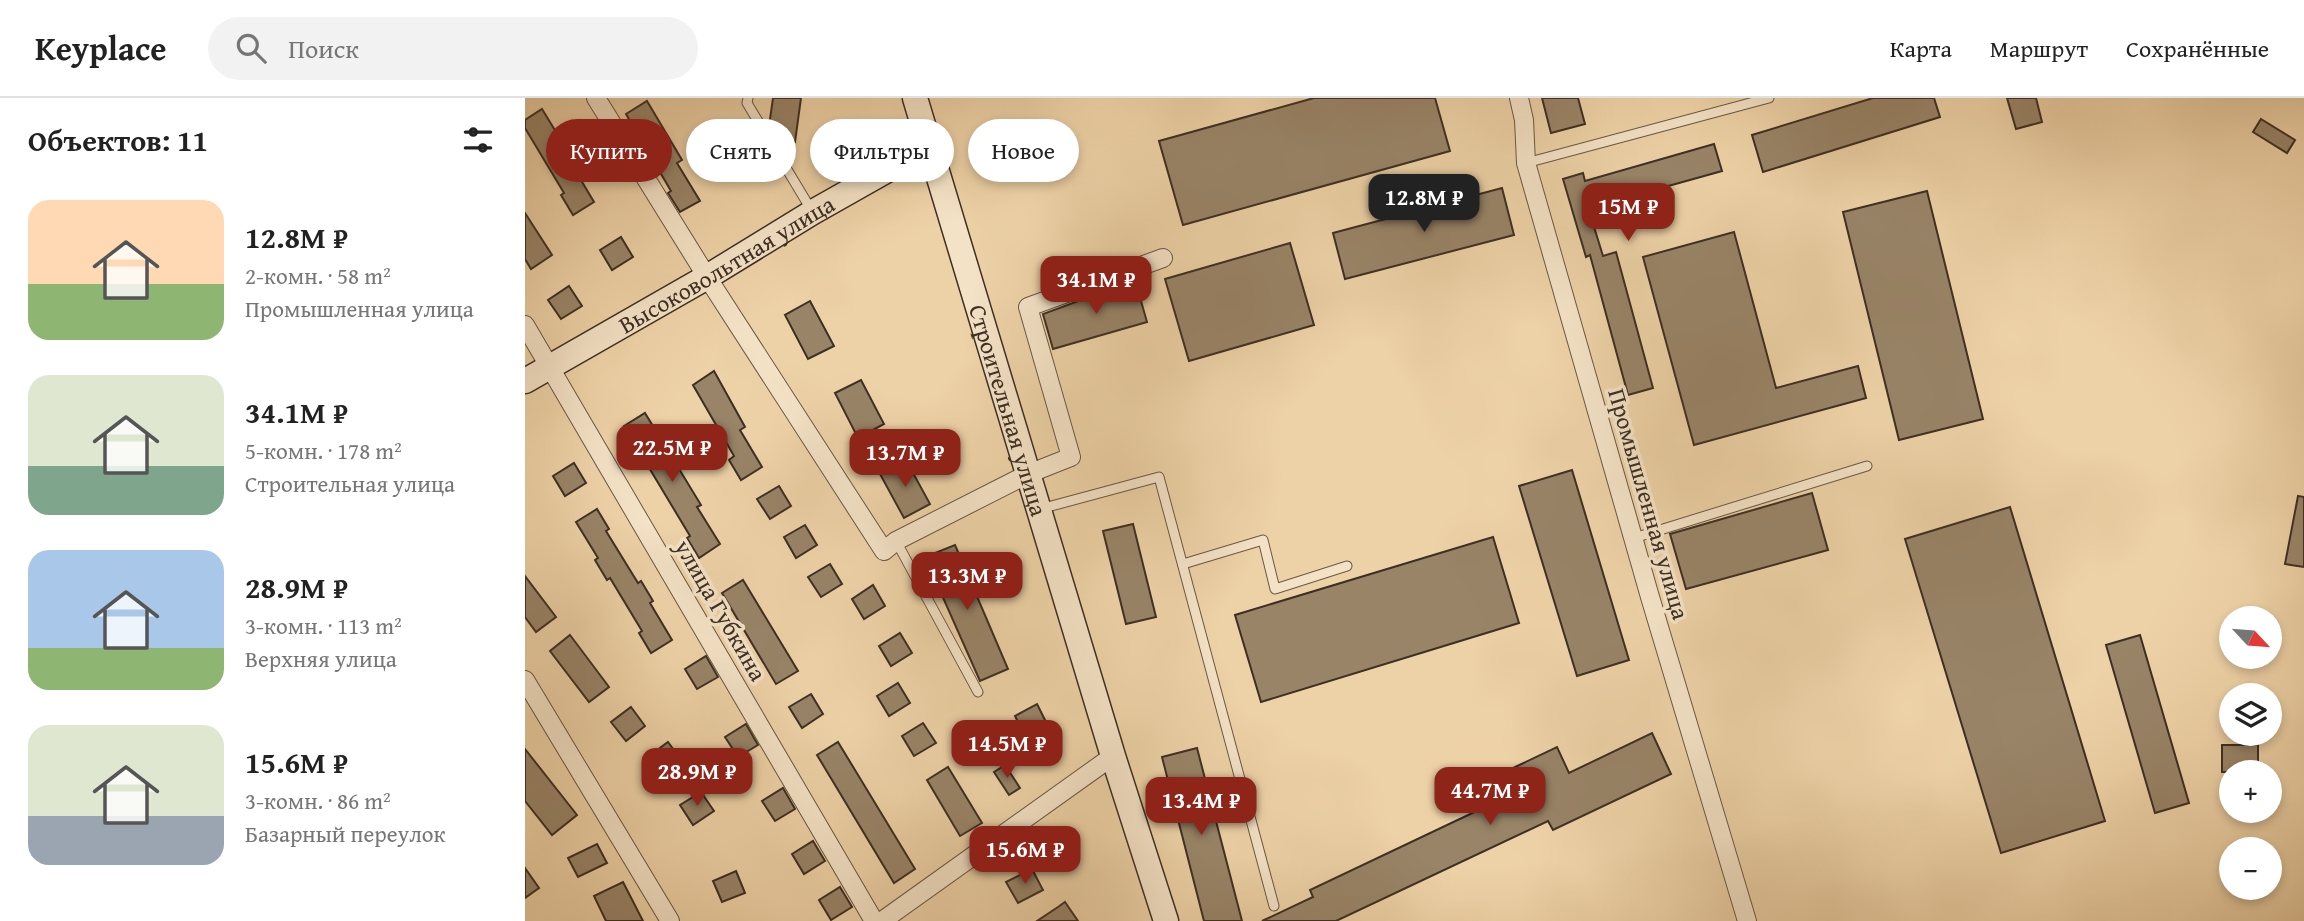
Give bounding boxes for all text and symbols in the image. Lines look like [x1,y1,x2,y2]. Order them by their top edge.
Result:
search box [208,17,698,80]
text: Keyplace [35,24,166,72]
icon: search [232,29,270,67]
text: Поиск [288,29,359,68]
text: Карта [1890,31,1952,66]
text: Маршрут [1990,31,2088,66]
text: Сохранённые [2126,31,2269,66]
text: Объектов: 11 [28,118,208,162]
chip: Купить [546,119,672,182]
chip: Снять [686,119,796,182]
chip: Фильтры [810,119,954,182]
chip: Новое [968,119,1079,182]
icon: filters [459,121,497,159]
pin: 12.8M ₽ [1359,174,1489,234]
text: 12.8M ₽ [1384,180,1464,213]
pin: 15M ₽ [1579,184,1677,243]
street label: Высоковольтная улица [612,186,841,342]
text: 15M ₽ [1598,189,1658,222]
text: 12.8M ₽ [245,215,348,259]
icon: home [84,228,168,312]
pin: 34.1M ₽ [1031,256,1161,316]
text: 2-комн. · 58 m² [245,259,391,292]
text: 34.1M ₽ [1056,262,1136,295]
text: Промышленная улица [245,292,474,325]
street label: Строительная улица [961,300,1057,521]
street label: Промышленная улица [1599,384,1699,624]
text: 34.1M ₽ [245,390,348,434]
icon: home [84,403,168,487]
pin: 22.5M ₽ [607,424,737,484]
text: 22.5M ₽ [632,430,712,463]
pin: 13.7M ₽ [840,430,970,489]
text: 5-комн. · 178 m² [245,434,402,467]
text: 13.7M ₽ [865,435,945,468]
text: Строительная улица [245,467,455,500]
street label: улица Губкина [666,532,776,688]
pin: 13.3M ₽ [902,552,1032,612]
text: 13.3M ₽ [927,558,1007,591]
text: 28.9M ₽ [245,565,348,609]
icon: home [84,578,168,662]
north arrow [2219,606,2282,668]
map controls [2219,606,2282,900]
text: 3-комн. · 113 m² [245,609,402,642]
text: Верхняя улица [245,642,397,675]
button: layers [2219,683,2282,746]
pin: 14.5M ₽ [942,720,1072,780]
text: 14.5M ₽ [967,726,1047,759]
text: 15.6M ₽ [245,740,348,784]
pin: 28.9M ₽ [632,748,762,808]
icon: home [84,753,168,837]
text: 28.9M ₽ [657,754,737,787]
button: + [2219,760,2282,823]
pin: 44.7M ₽ [1425,768,1555,827]
text: 44.7M ₽ [1450,773,1530,806]
pin: 13.4M ₽ [1136,778,1266,837]
text: 13.4M ₽ [1161,783,1241,816]
text: 3-комн. · 86 m² [245,784,391,817]
text: Базарный переулок [245,817,446,850]
pin: 15.6M ₽ [960,826,1090,886]
text: 15.6M ₽ [985,832,1065,865]
button: − [2219,837,2282,900]

